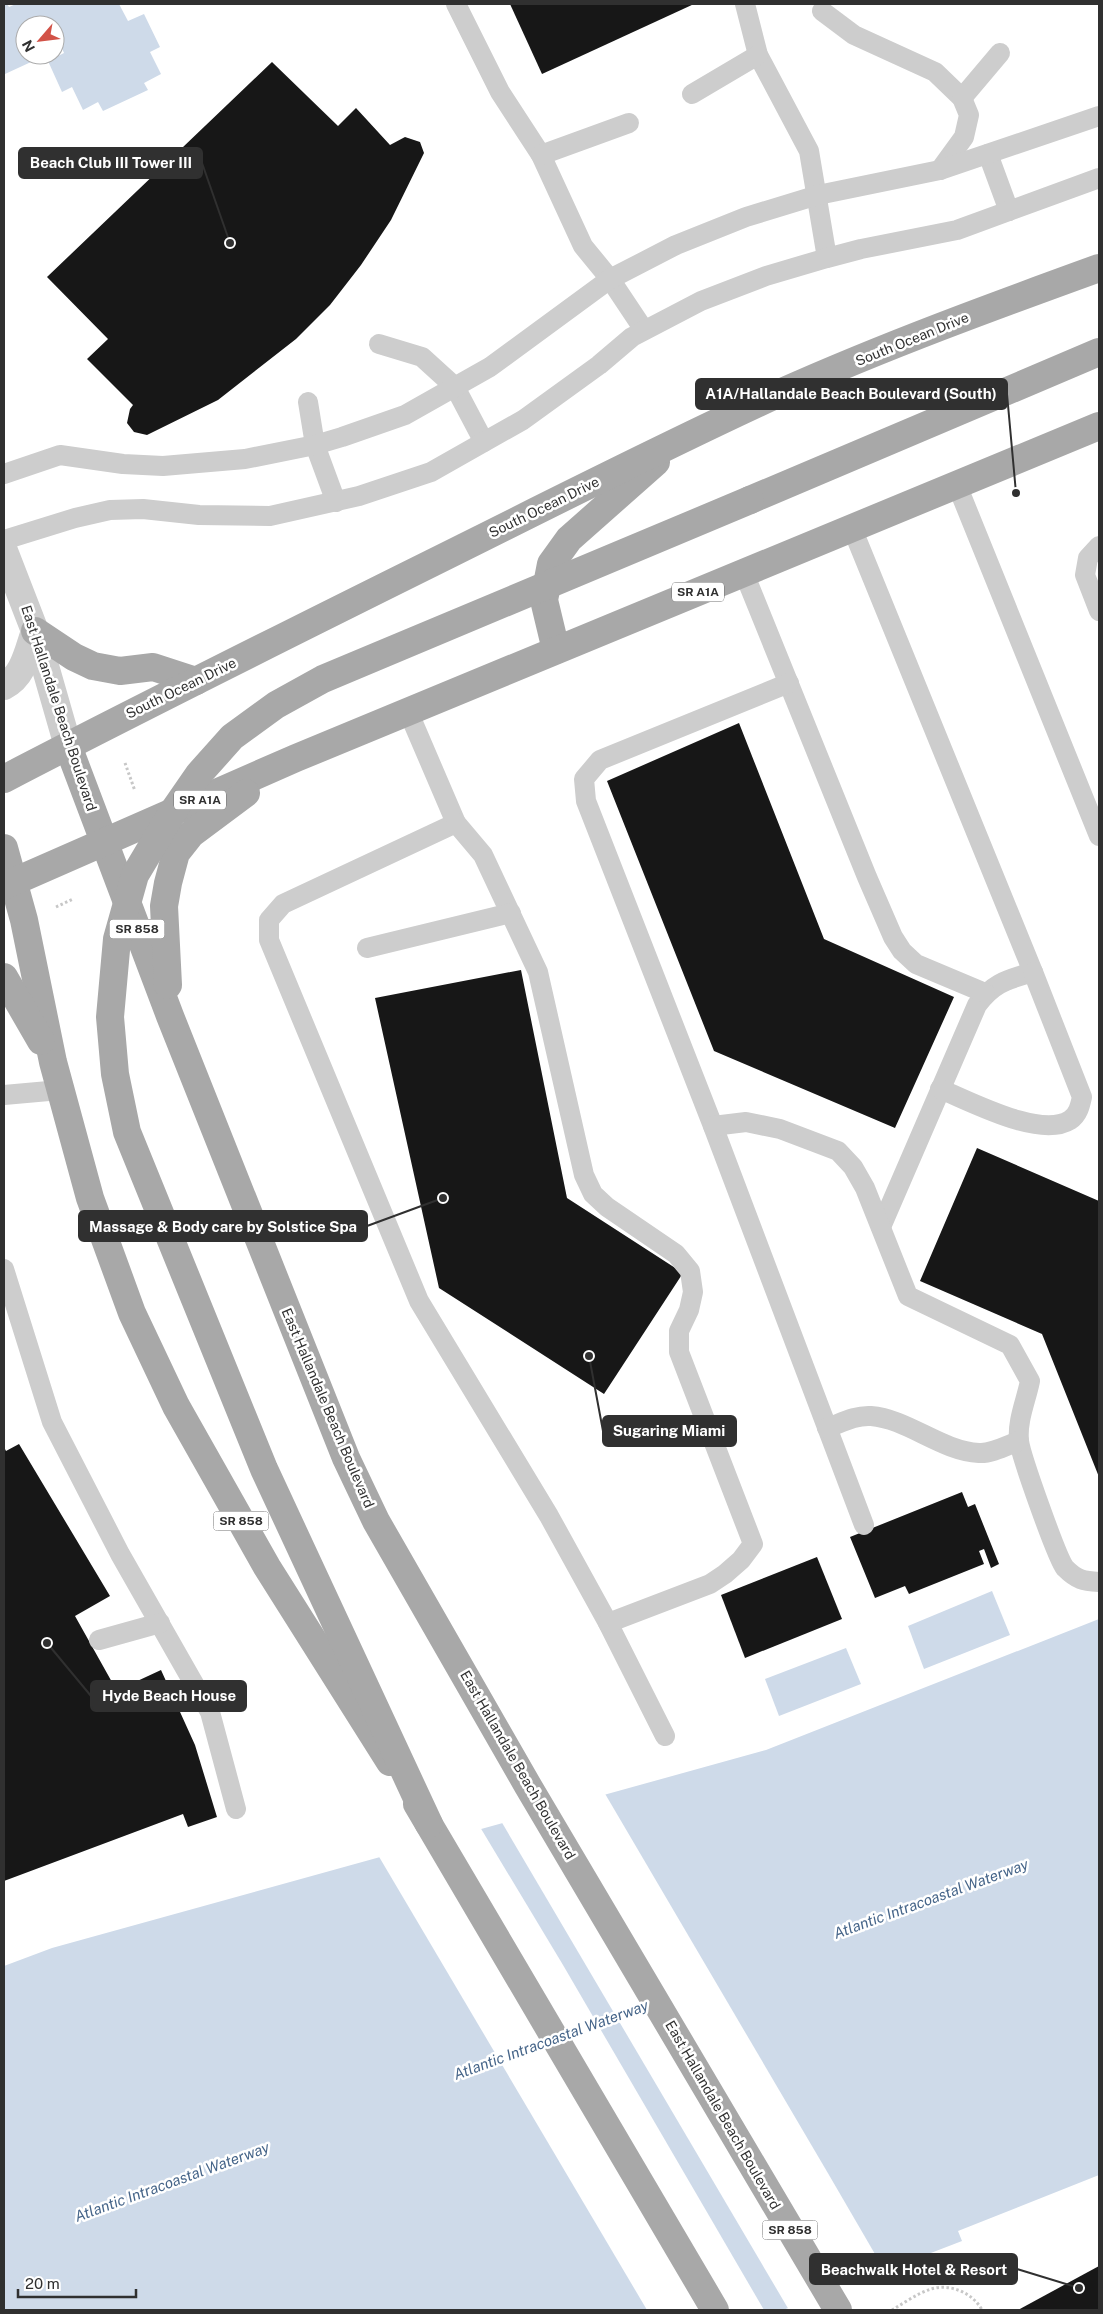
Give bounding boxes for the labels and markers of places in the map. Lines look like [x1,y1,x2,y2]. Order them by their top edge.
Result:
callout: Beach Club III Tower III [19,148,202,178]
callout: A1A/Hallandale Beach Boulevard (South) [696,379,1007,409]
callout: Massage & Body care by Solstice Spa [79,1211,367,1241]
callout: Sugaring Miami [603,1416,736,1446]
callout: Hyde Beach House [91,1681,246,1711]
callout: Beachwalk Hotel & Resort [810,2254,1017,2284]

